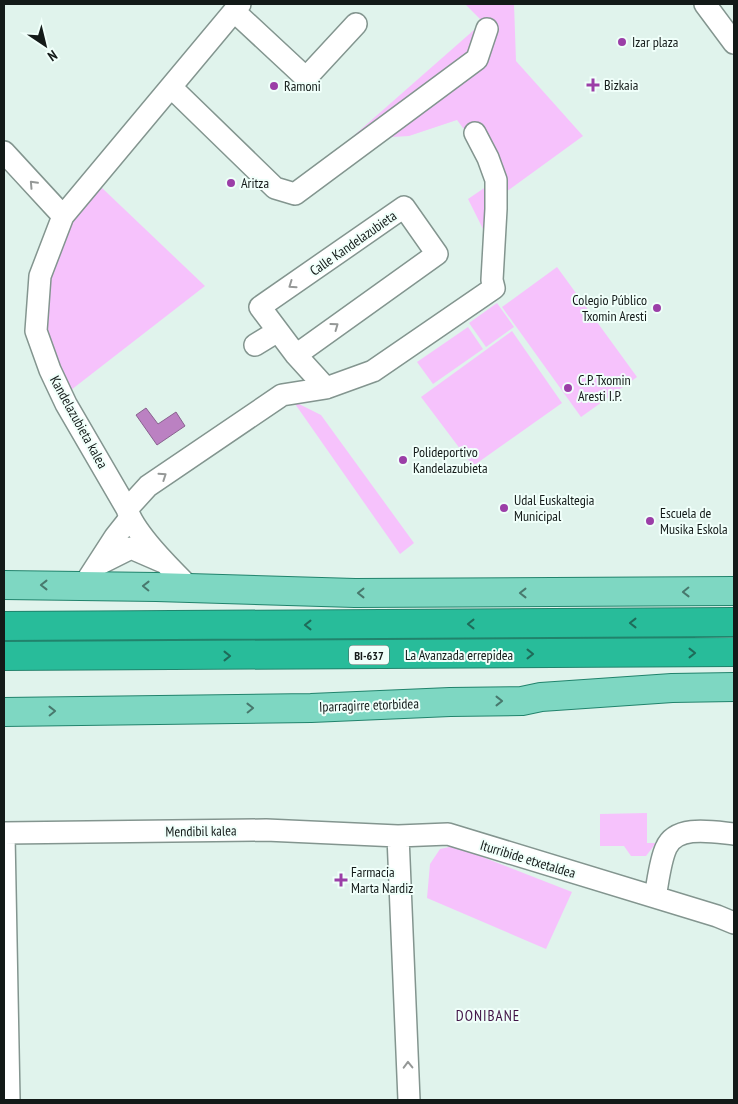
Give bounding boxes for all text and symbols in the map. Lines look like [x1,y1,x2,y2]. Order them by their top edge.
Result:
north arrow [20,20,70,70]
place label: Izar plaza [632,33,678,51]
marker: Izar plaza [616,36,628,48]
text: N [44,46,61,65]
place label: Bizkaia [604,76,638,94]
place label: Ramoni [284,77,321,95]
marker: Bizkaia [586,78,600,92]
marker: Ramoni [268,80,280,92]
place label: Aritza [241,174,269,192]
marker: Aritza [225,177,237,189]
one-way arrow [30,181,39,190]
street label: Calle Kandelazubieta [306,206,400,280]
one-way arrow [288,279,298,288]
place label: Colegio Público Txomin Aresti [572,291,647,325]
marker: Colegio Público Txomin Aresti [651,302,663,314]
one-way arrow [329,323,339,332]
place label: C.P. Txomin Aresti I.P. [578,371,631,405]
street label: Kandelazubieta kalea [46,373,112,471]
marker: C.P. Txomin Aresti I.P. [562,382,574,394]
place label: Polideportivo Kandelazubieta [413,443,488,477]
marker: Polideportivo Kandelazubieta [397,454,409,466]
one-way arrow [157,473,167,482]
place label: Udal Euskaltegia Municipal [514,491,594,525]
marker: Udal Euskaltegia Municipal [498,502,510,514]
place label: Escuela de Musika Eskola [660,504,728,538]
marker: Escuela de Musika Eskola [644,515,656,527]
one-way arrow [39,580,47,590]
one-way arrow [141,581,149,592]
one-way arrow [681,587,689,597]
one-way arrow [356,588,364,598]
one-way arrow [519,588,526,598]
one-way arrow [629,618,636,628]
one-way arrow [466,619,474,629]
one-way arrow [304,620,312,630]
road number: BI-637 [349,646,389,664]
street label: La Avanzada errepidea [405,646,513,664]
one-way arrow [689,648,697,658]
one-way arrow [526,649,534,659]
one-way arrow [224,651,232,661]
street label: Iparragirre etorbidea [319,694,419,716]
one-way arrow [496,696,503,706]
one-way arrow [246,703,254,713]
one-way arrow [49,706,57,716]
street label: Mendibil kalea [165,821,237,841]
street label: Iturribide etxetaldea [478,836,578,882]
place label: Farmacia Marta Nardiz [351,863,413,897]
marker: Farmacia Marta Nardiz [335,874,347,886]
district label: DONIBANE [456,1006,520,1025]
one-way arrow [403,1061,413,1069]

